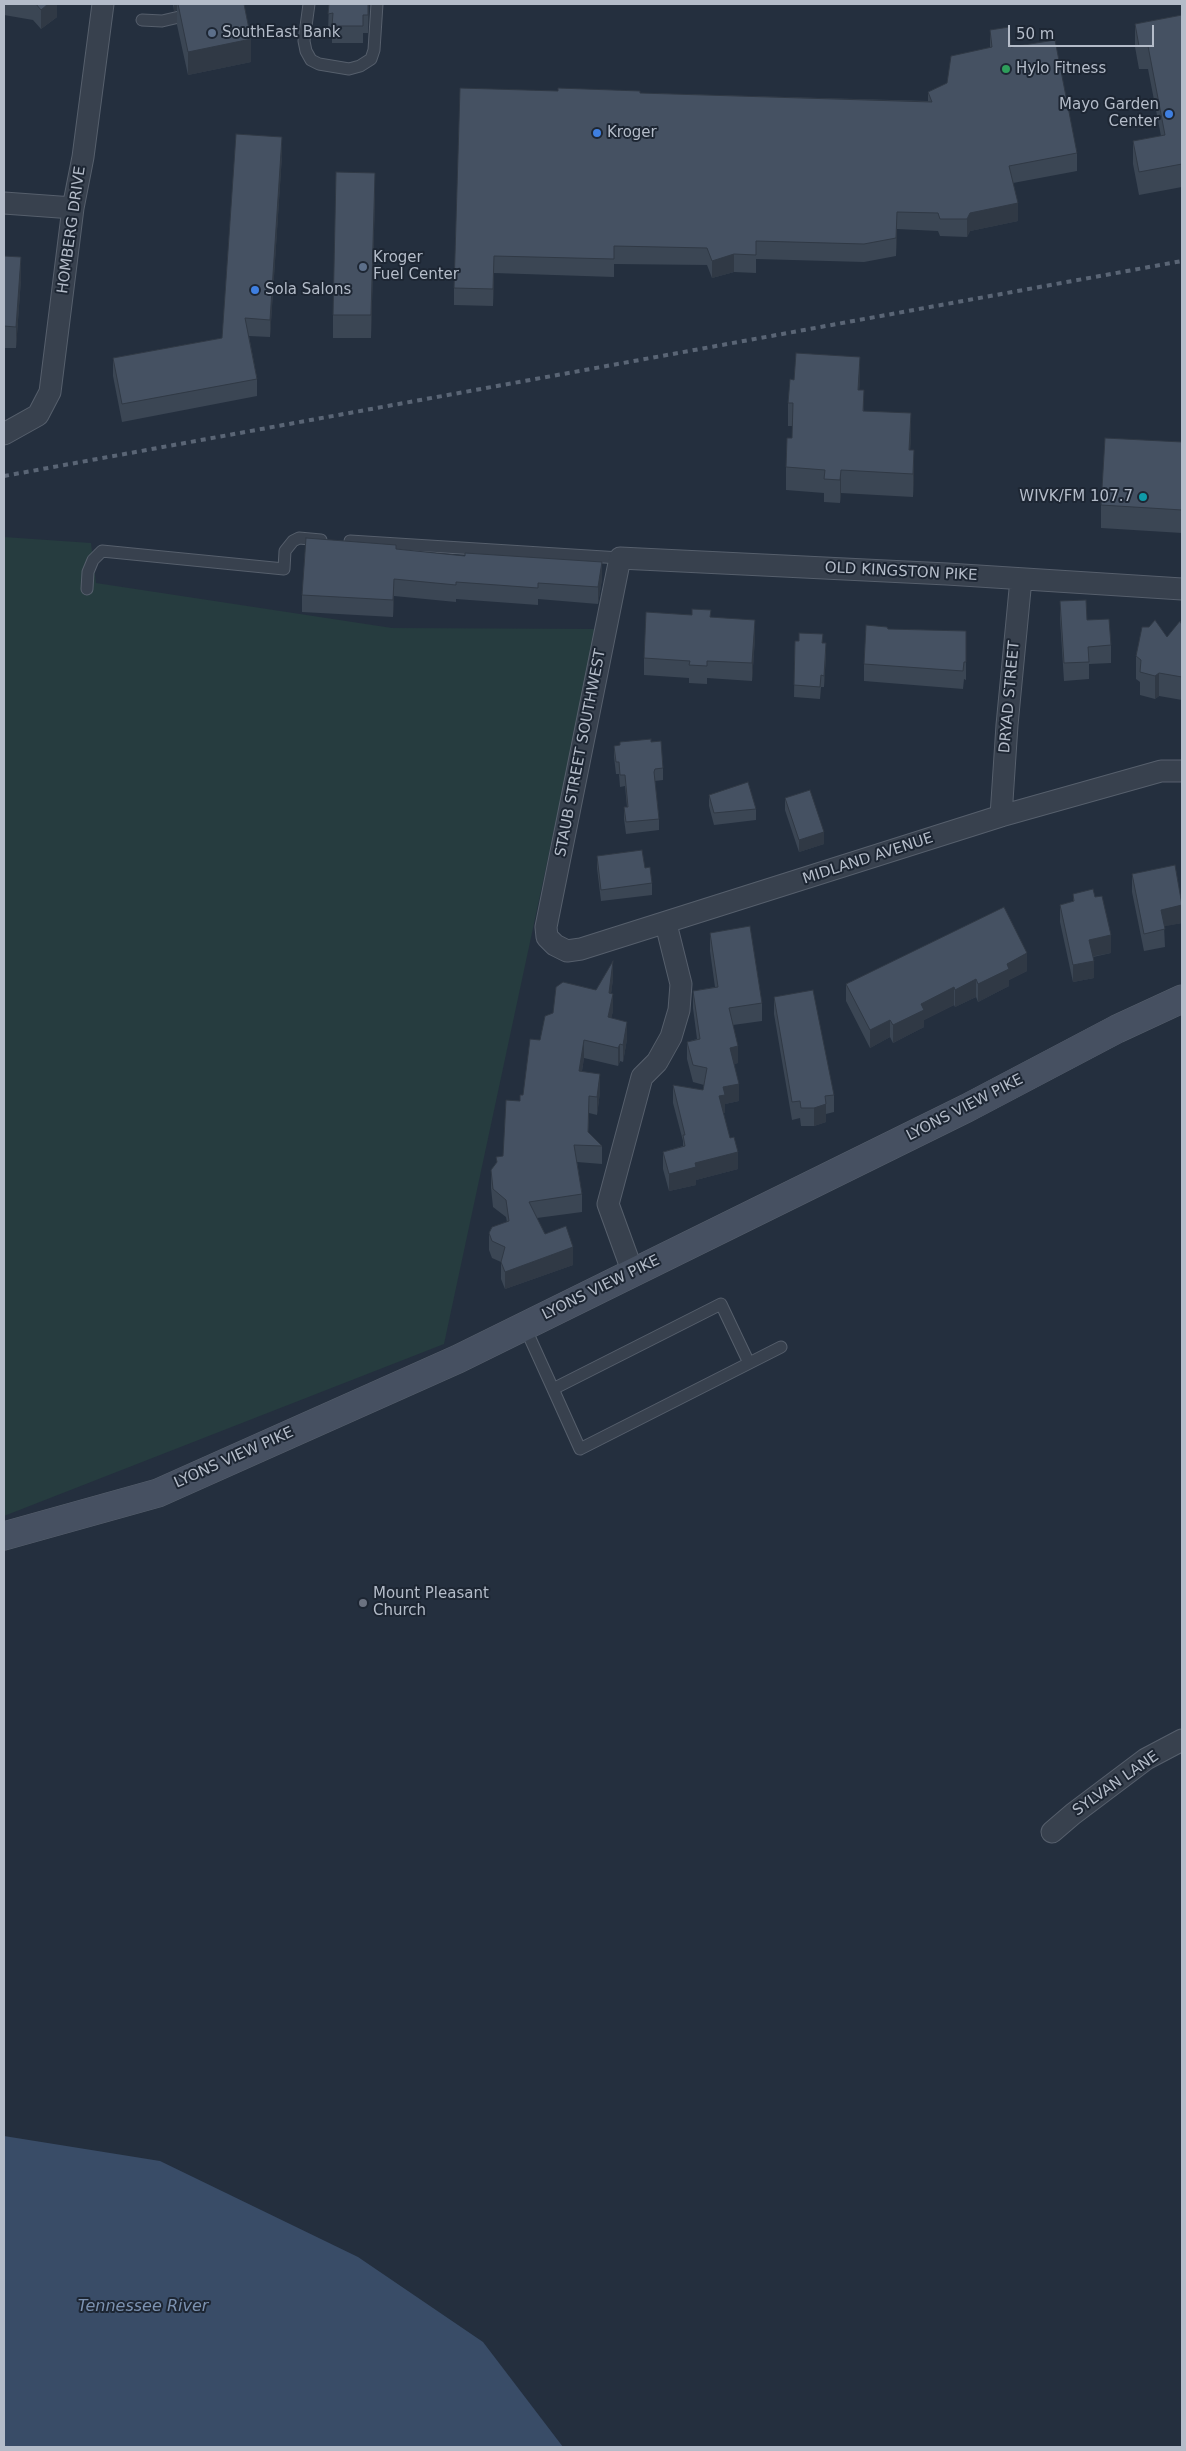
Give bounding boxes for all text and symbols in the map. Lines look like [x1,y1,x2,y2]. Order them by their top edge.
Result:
scale bar [1011,15,1157,47]
place label: SouthEast Bank [222,24,340,42]
text: 50 m [1016,25,1054,43]
marker: SouthEast Bank [206,27,218,39]
place label: Hylo Fitness [1016,60,1106,78]
marker: Hylo Fitness [1000,63,1012,75]
place label: Mayo Garden Center [1059,96,1159,131]
marker: Mayo Garden Center [1163,108,1175,120]
place label: Kroger [607,124,657,142]
marker: Kroger [591,127,603,139]
street label: HOMBERG DRIVE [54,165,90,295]
place label: Kroger Fuel Center [373,249,459,284]
marker: Kroger Fuel Center [357,261,369,273]
place label: Sola Salons [265,281,351,299]
marker: Sola Salons [249,284,261,296]
place label: WIVK/FM 107.7 [1019,488,1133,506]
marker: WIVK/FM 107.7 [1137,491,1149,503]
street label: OLD KINGSTON PIKE [824,559,978,585]
street label: DRYAD STREET [996,640,1024,754]
street label: STAUB STREET SOUTHWEST [552,647,610,859]
street label: MIDLAND AVENUE [800,829,936,889]
street label: LYONS VIEW PIKE [904,1071,1026,1145]
street label: LYONS VIEW PIKE [539,1252,663,1324]
street label: LYONS VIEW PIKE [172,1424,296,1492]
place label: Mount Pleasant Church [373,1585,489,1620]
marker: Mount Pleasant Church [357,1597,369,1609]
street label: SYLVAN LANE [1070,1748,1162,1820]
water label: Tennessee River [78,2297,208,2317]

